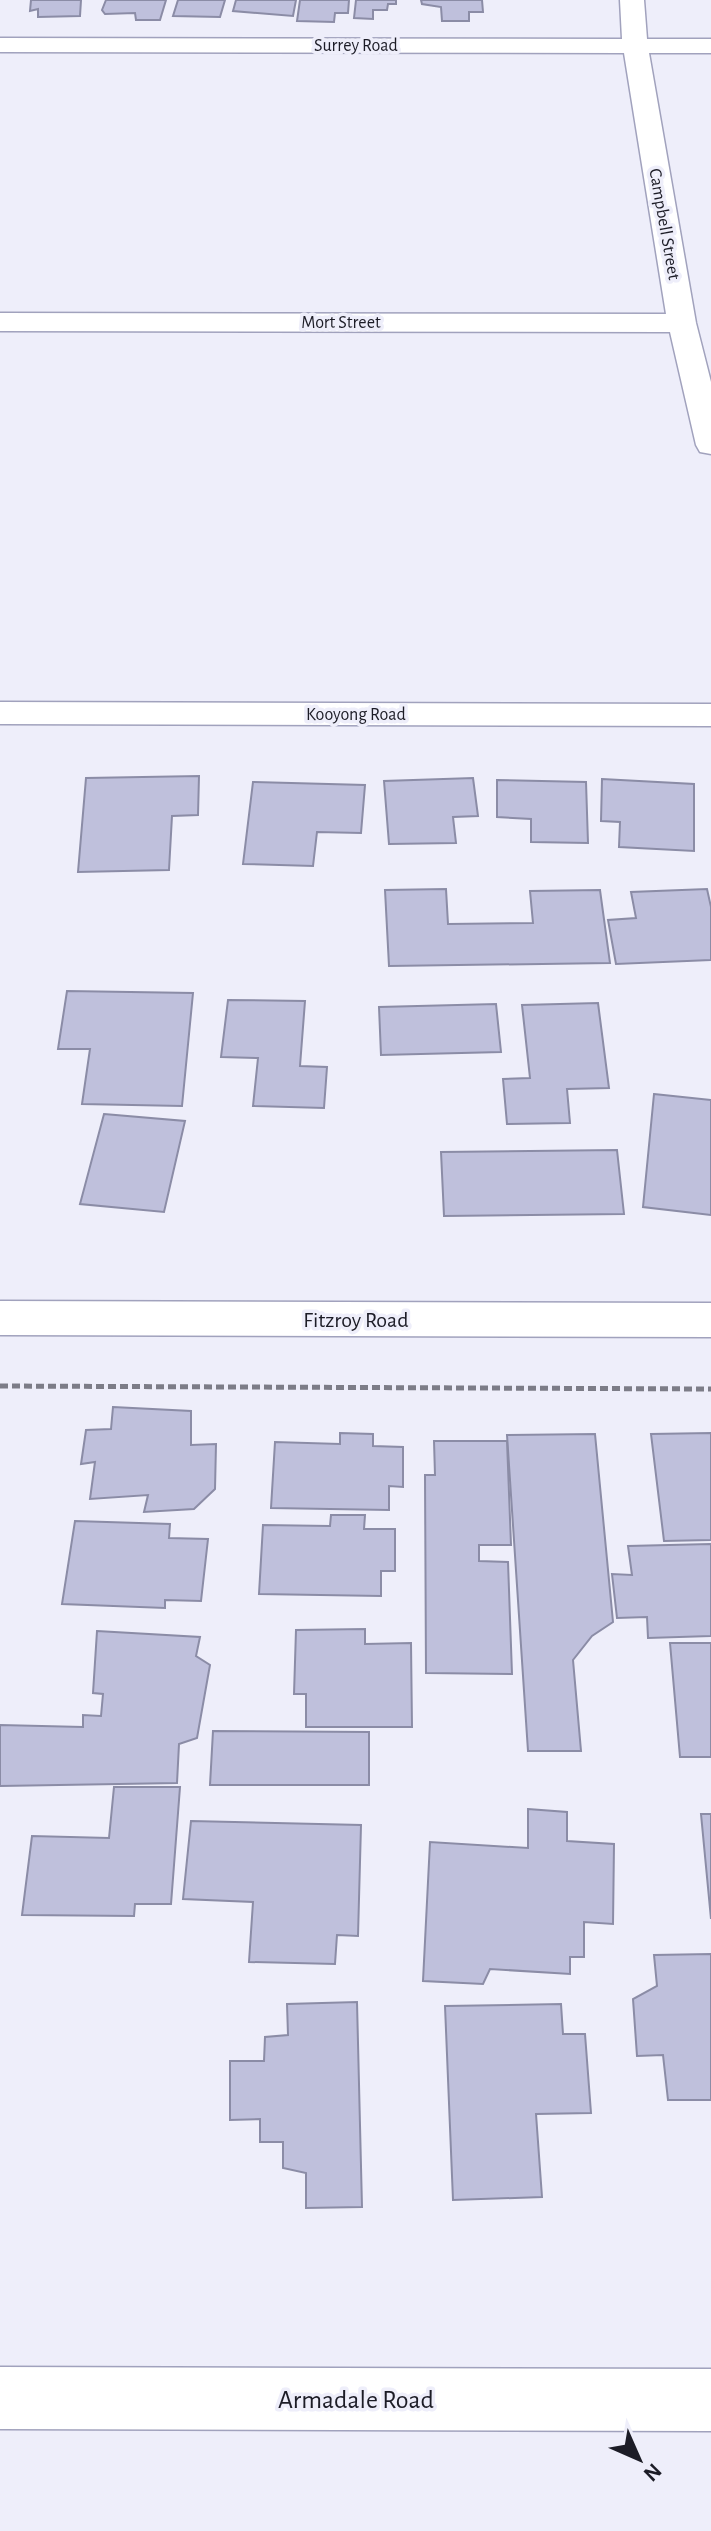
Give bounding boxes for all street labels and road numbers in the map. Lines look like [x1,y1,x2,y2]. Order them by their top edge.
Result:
street label: Surrey Road [314,37,398,55]
street label: Campbell Street [645,167,683,282]
street label: Mort Street [301,314,381,332]
street label: Kooyong Road [306,706,406,724]
street label: Fitzroy Road [303,1309,409,1331]
street label: Armadale Road [278,2387,434,2413]

